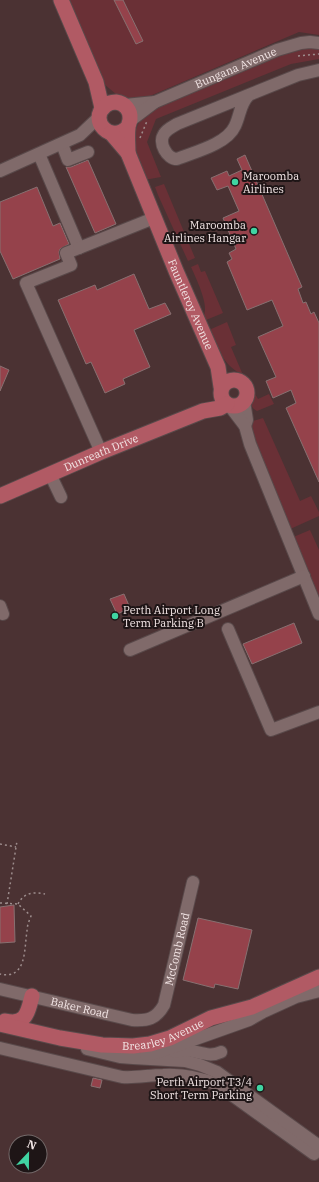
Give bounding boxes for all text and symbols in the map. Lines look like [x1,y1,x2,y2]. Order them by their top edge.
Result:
street label: Bungana Avenue [193,44,279,91]
place label: Maroomba Airlines [243,169,299,196]
marker: Maroomba Airlines [230,177,240,187]
place label: Maroomba Airlines Hangar [164,218,246,245]
marker: Maroomba Airlines Hangar [249,226,259,236]
street label: Fauntleroy Avenue [165,257,217,352]
street label: Dunreath Drive [62,431,140,474]
place label: Perth Airport Long Term Parking B [123,603,220,630]
marker: Perth Airport Long Term Parking B [110,611,120,621]
street label: McComb Road [162,911,193,987]
street label: Baker Road [49,994,111,1021]
street label: Brearley Avenue [122,1016,206,1053]
place label: Perth Airport T3/4 Short Term Parking [150,1075,252,1102]
marker: Perth Airport T3/4 Short Term Parking [255,1083,265,1093]
north arrow [8,1134,48,1174]
text: N [25,1137,39,1153]

